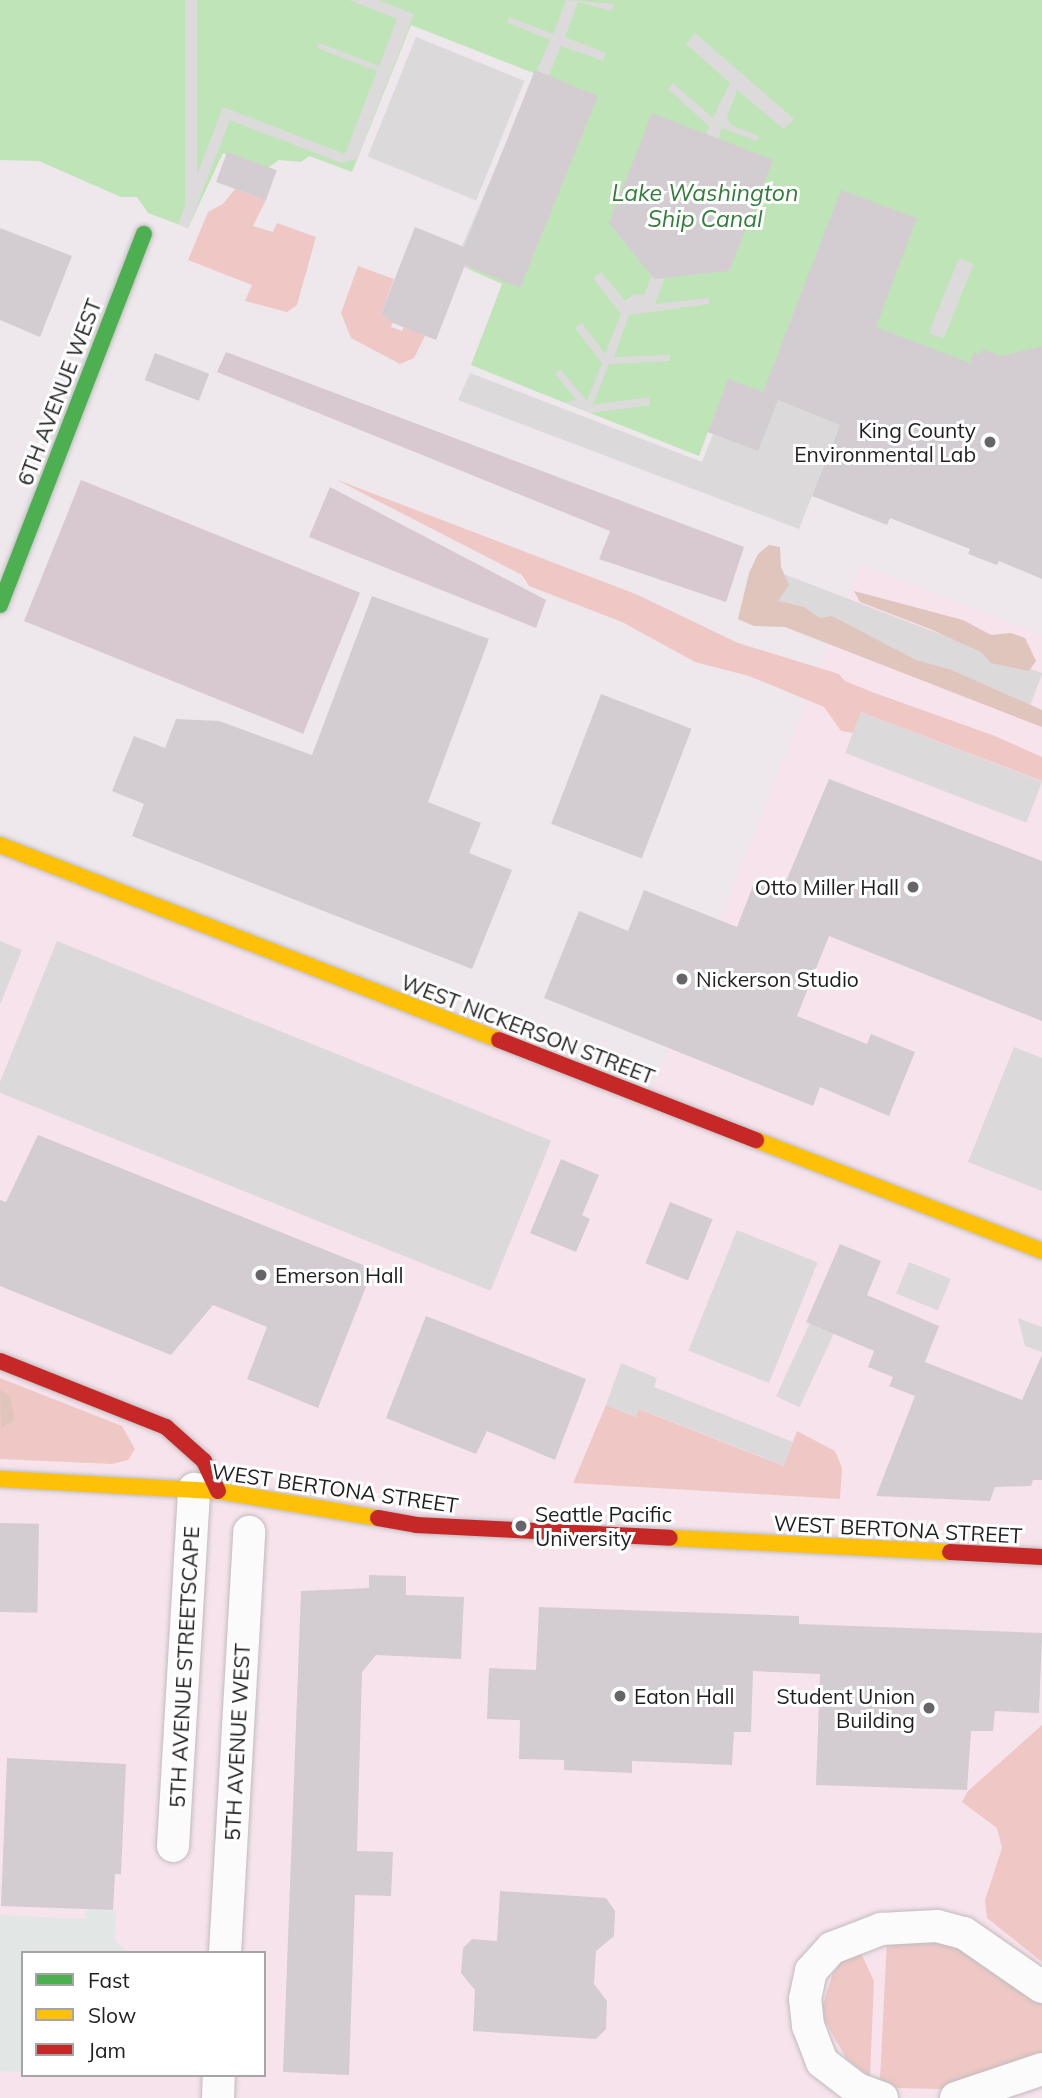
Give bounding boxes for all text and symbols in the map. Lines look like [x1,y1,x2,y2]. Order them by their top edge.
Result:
water label: Lake Washington Ship Canal [612,179,798,233]
street label: 6TH AVENUE WEST [12,295,106,489]
place label: King County Environmental Lab [794,417,976,467]
marker: King County Environmental Lab [982,434,998,450]
place label: Otto Miller Hall [755,874,899,900]
marker: Otto Miller Hall [905,879,921,895]
place label: Nickerson Studio [696,966,859,992]
street label: WEST NICKERSON STREET [398,969,658,1089]
marker: Nickerson Studio [674,971,690,987]
place label: Emerson Hall [275,1262,404,1288]
marker: Emerson Hall [253,1267,269,1283]
street label: WEST BERTONA STREET [210,1458,460,1518]
place label: Seattle Pacific University [535,1501,672,1551]
street label: WEST BERTONA STREET [773,1510,1023,1548]
marker: Seattle Pacific University [513,1518,529,1534]
street label: 5TH AVENUE STREETSCAPE [164,1525,204,1809]
street label: 5TH AVENUE WEST [219,1643,255,1841]
place label: Eaton Hall [634,1683,734,1709]
place label: Student Union Building [776,1683,915,1733]
marker: Eaton Hall [612,1688,628,1704]
marker: Student Union Building [921,1700,937,1716]
legend [21,1951,266,2077]
text: Fast [88,1967,130,1993]
text: Slow [88,2002,136,2028]
text: Jam [88,2037,126,2063]

